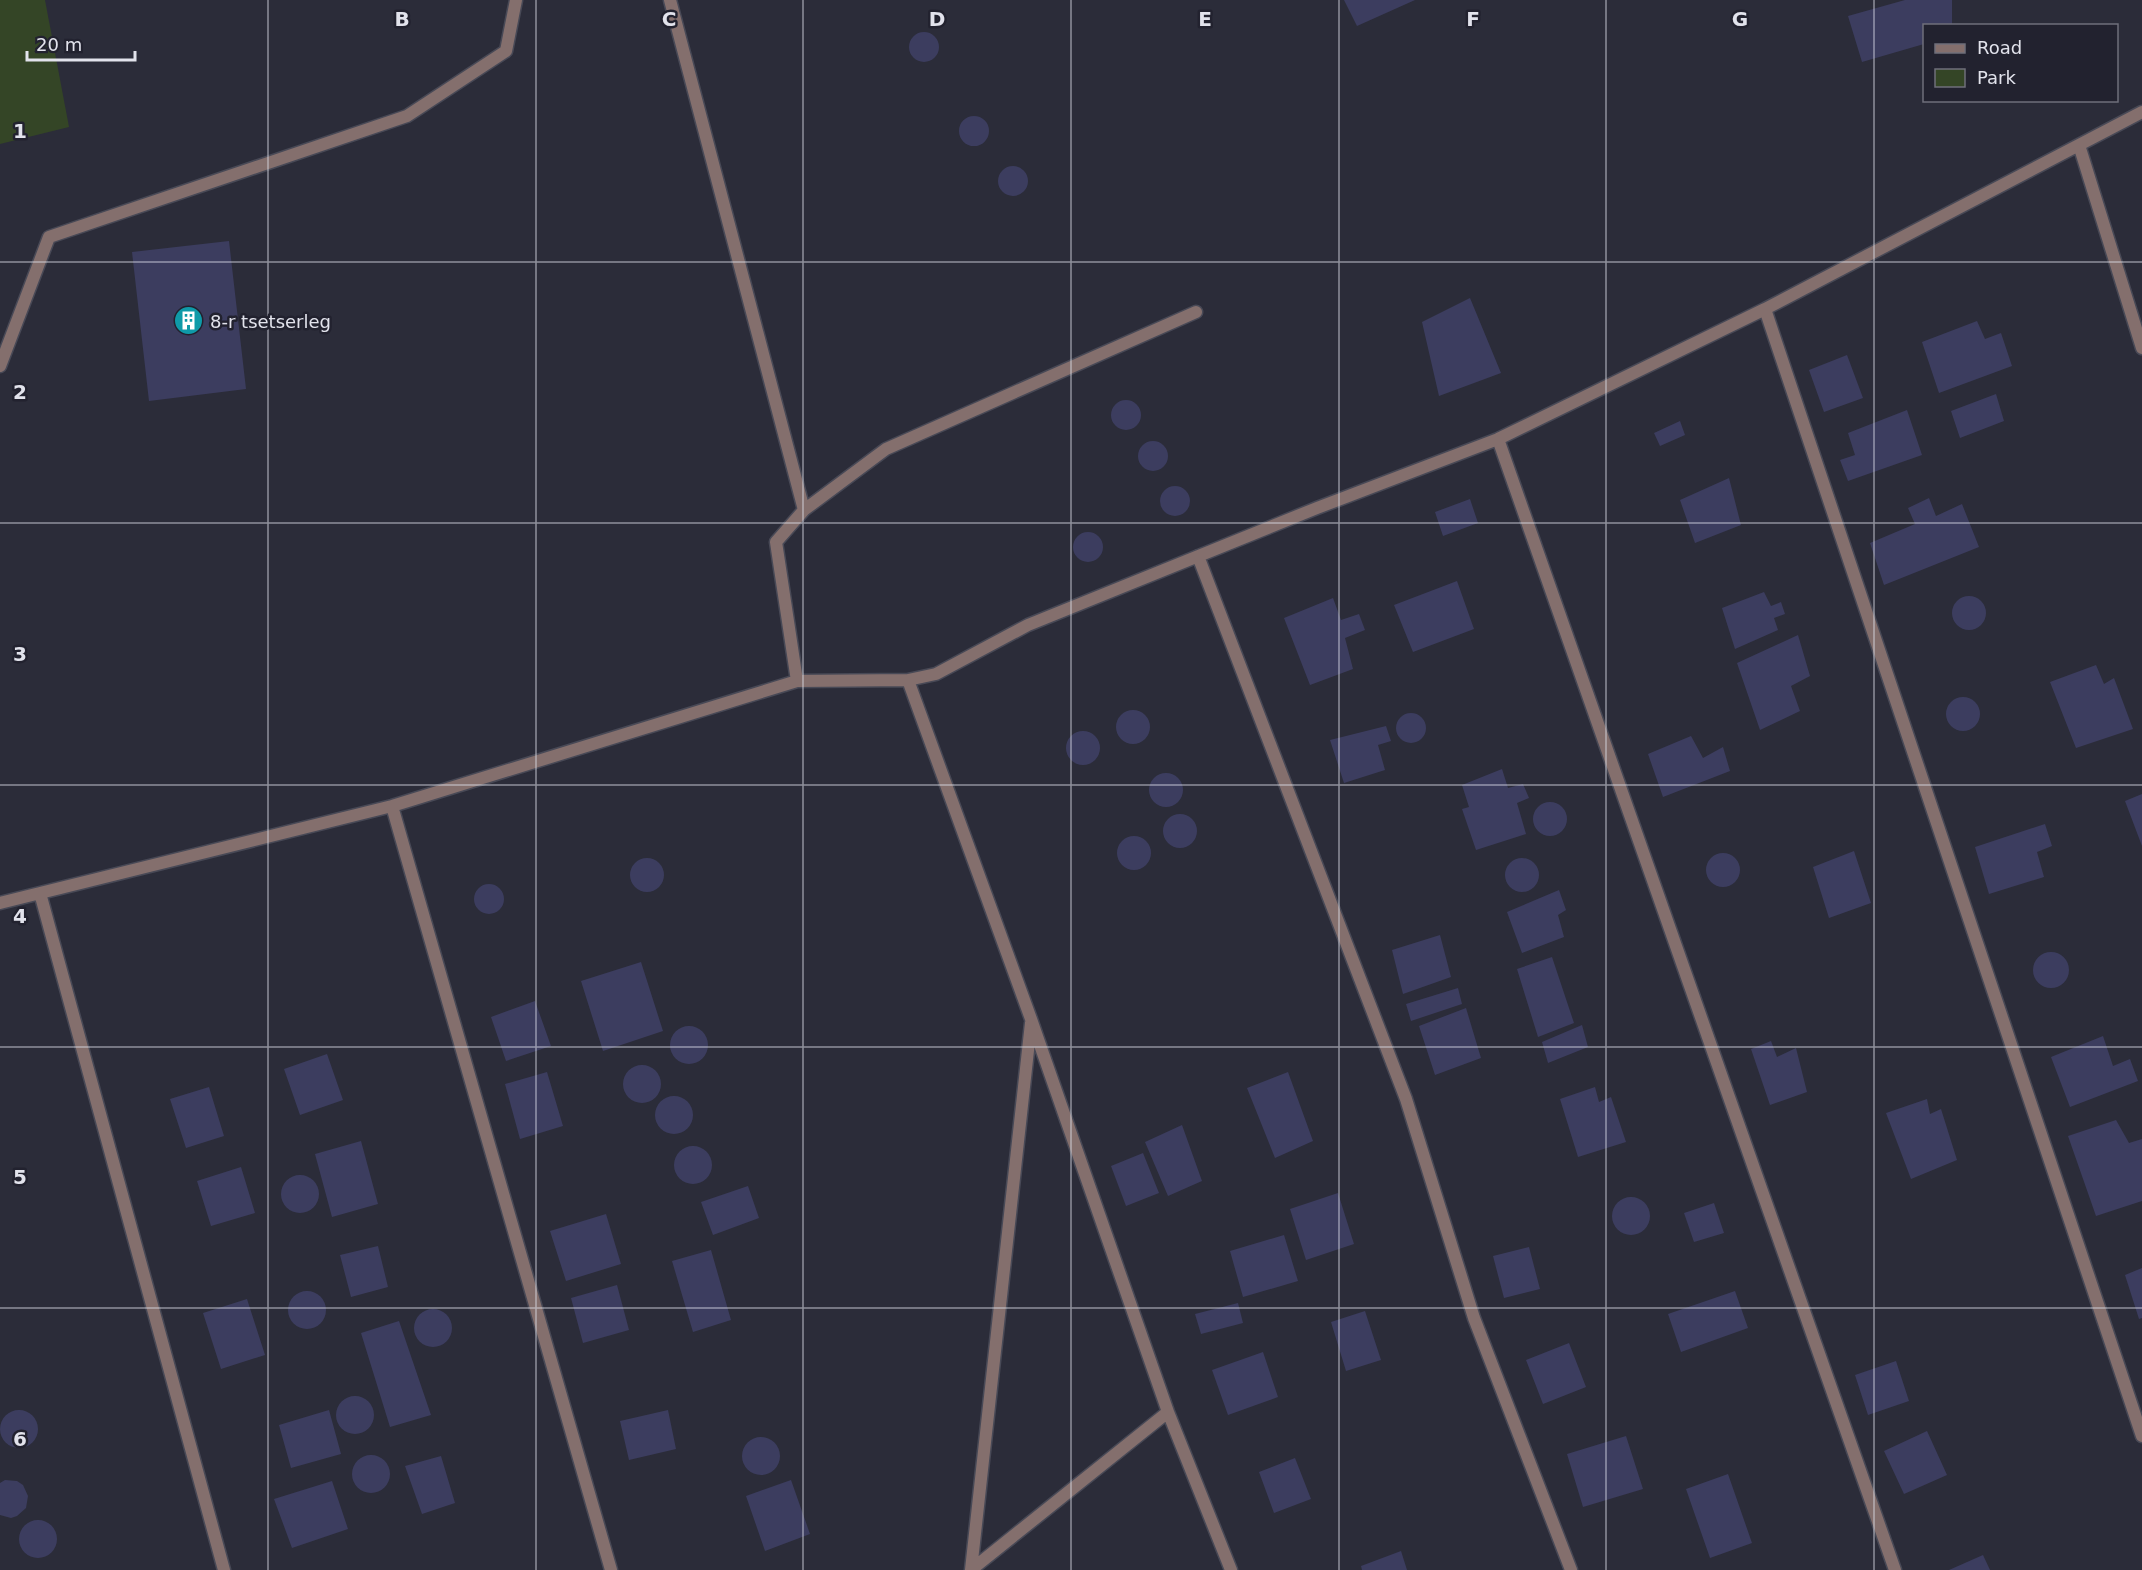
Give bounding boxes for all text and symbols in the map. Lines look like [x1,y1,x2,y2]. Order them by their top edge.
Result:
text: B [394,7,410,31]
text: C [662,7,676,31]
text: D [929,7,945,31]
text: E [1198,7,1212,31]
text: F [1466,7,1480,31]
text: G [1732,7,1748,31]
scale bar [27,24,135,62]
legend [1923,24,2118,102]
text: 20 m [36,34,82,55]
text: Road [1977,37,2022,58]
text: Park [1977,67,2016,88]
text: 1 [13,119,27,143]
building icon: 8-r tsetserleg [173,305,205,337]
place label: 8-r tsetserleg [210,311,331,332]
text: 2 [13,380,27,404]
text: 3 [13,642,27,666]
text: 4 [13,904,27,928]
text: 5 [13,1165,27,1189]
text: 6 [13,1427,27,1451]

